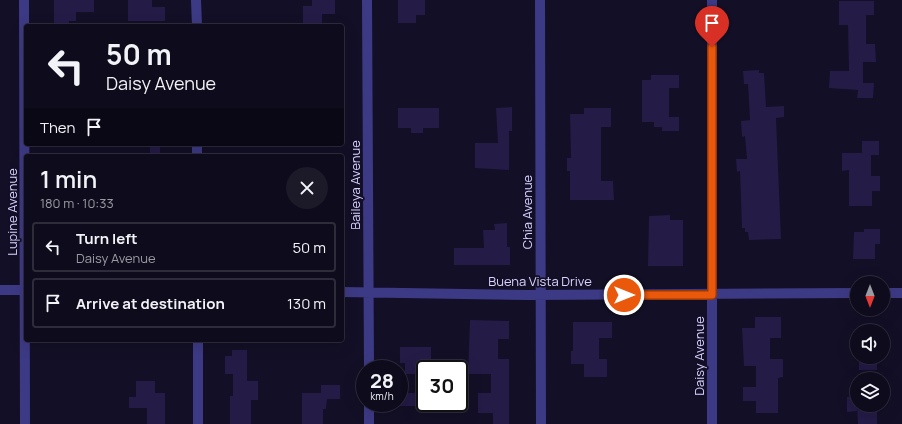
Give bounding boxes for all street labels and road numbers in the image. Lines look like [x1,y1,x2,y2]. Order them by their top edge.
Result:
street label: Baileya Avenue [346,140,364,230]
street label: Lupine Avenue [3,168,21,256]
street label: Chia Avenue [518,174,536,249]
street label: Buena Vista Drive [488,272,592,290]
street label: Daisy Avenue [690,316,708,396]

